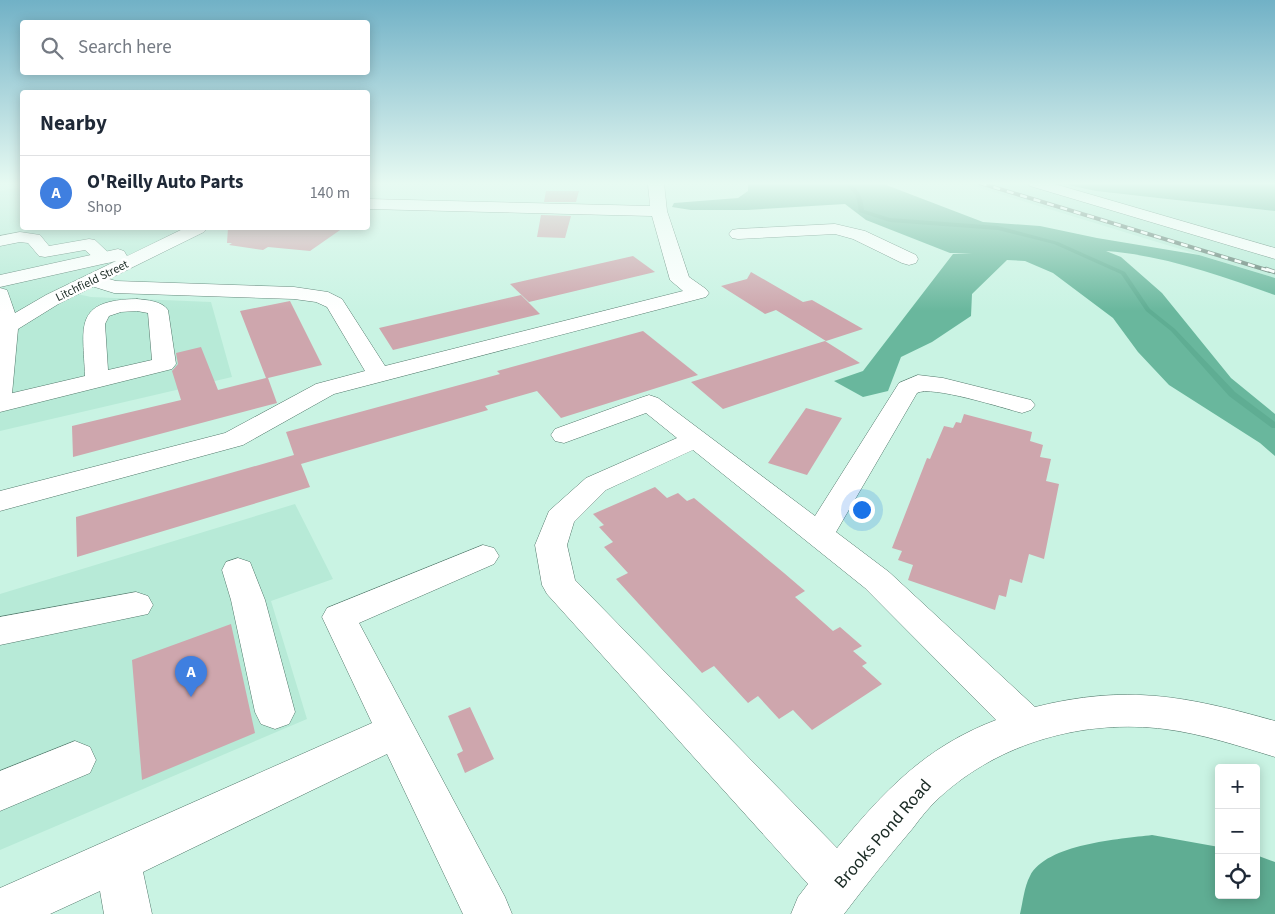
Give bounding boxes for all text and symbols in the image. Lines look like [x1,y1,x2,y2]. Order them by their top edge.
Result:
search box [20,20,370,75]
icon: search [38,34,66,62]
text: Search here [78,34,172,61]
text: Nearby [40,108,107,138]
text: O'Reilly Auto Parts [87,169,244,196]
text: A [51,182,61,204]
text: 140 m [310,182,350,204]
text: Shop [87,196,122,218]
street label: Litchfield Street [53,256,131,306]
your location [849,497,875,523]
pin: A [175,656,207,697]
map controls [1215,764,1260,899]
button: + [1215,764,1260,809]
street label: Brooks Pond Road [828,774,938,894]
button: − [1215,809,1260,854]
button: locate [1215,854,1260,899]

